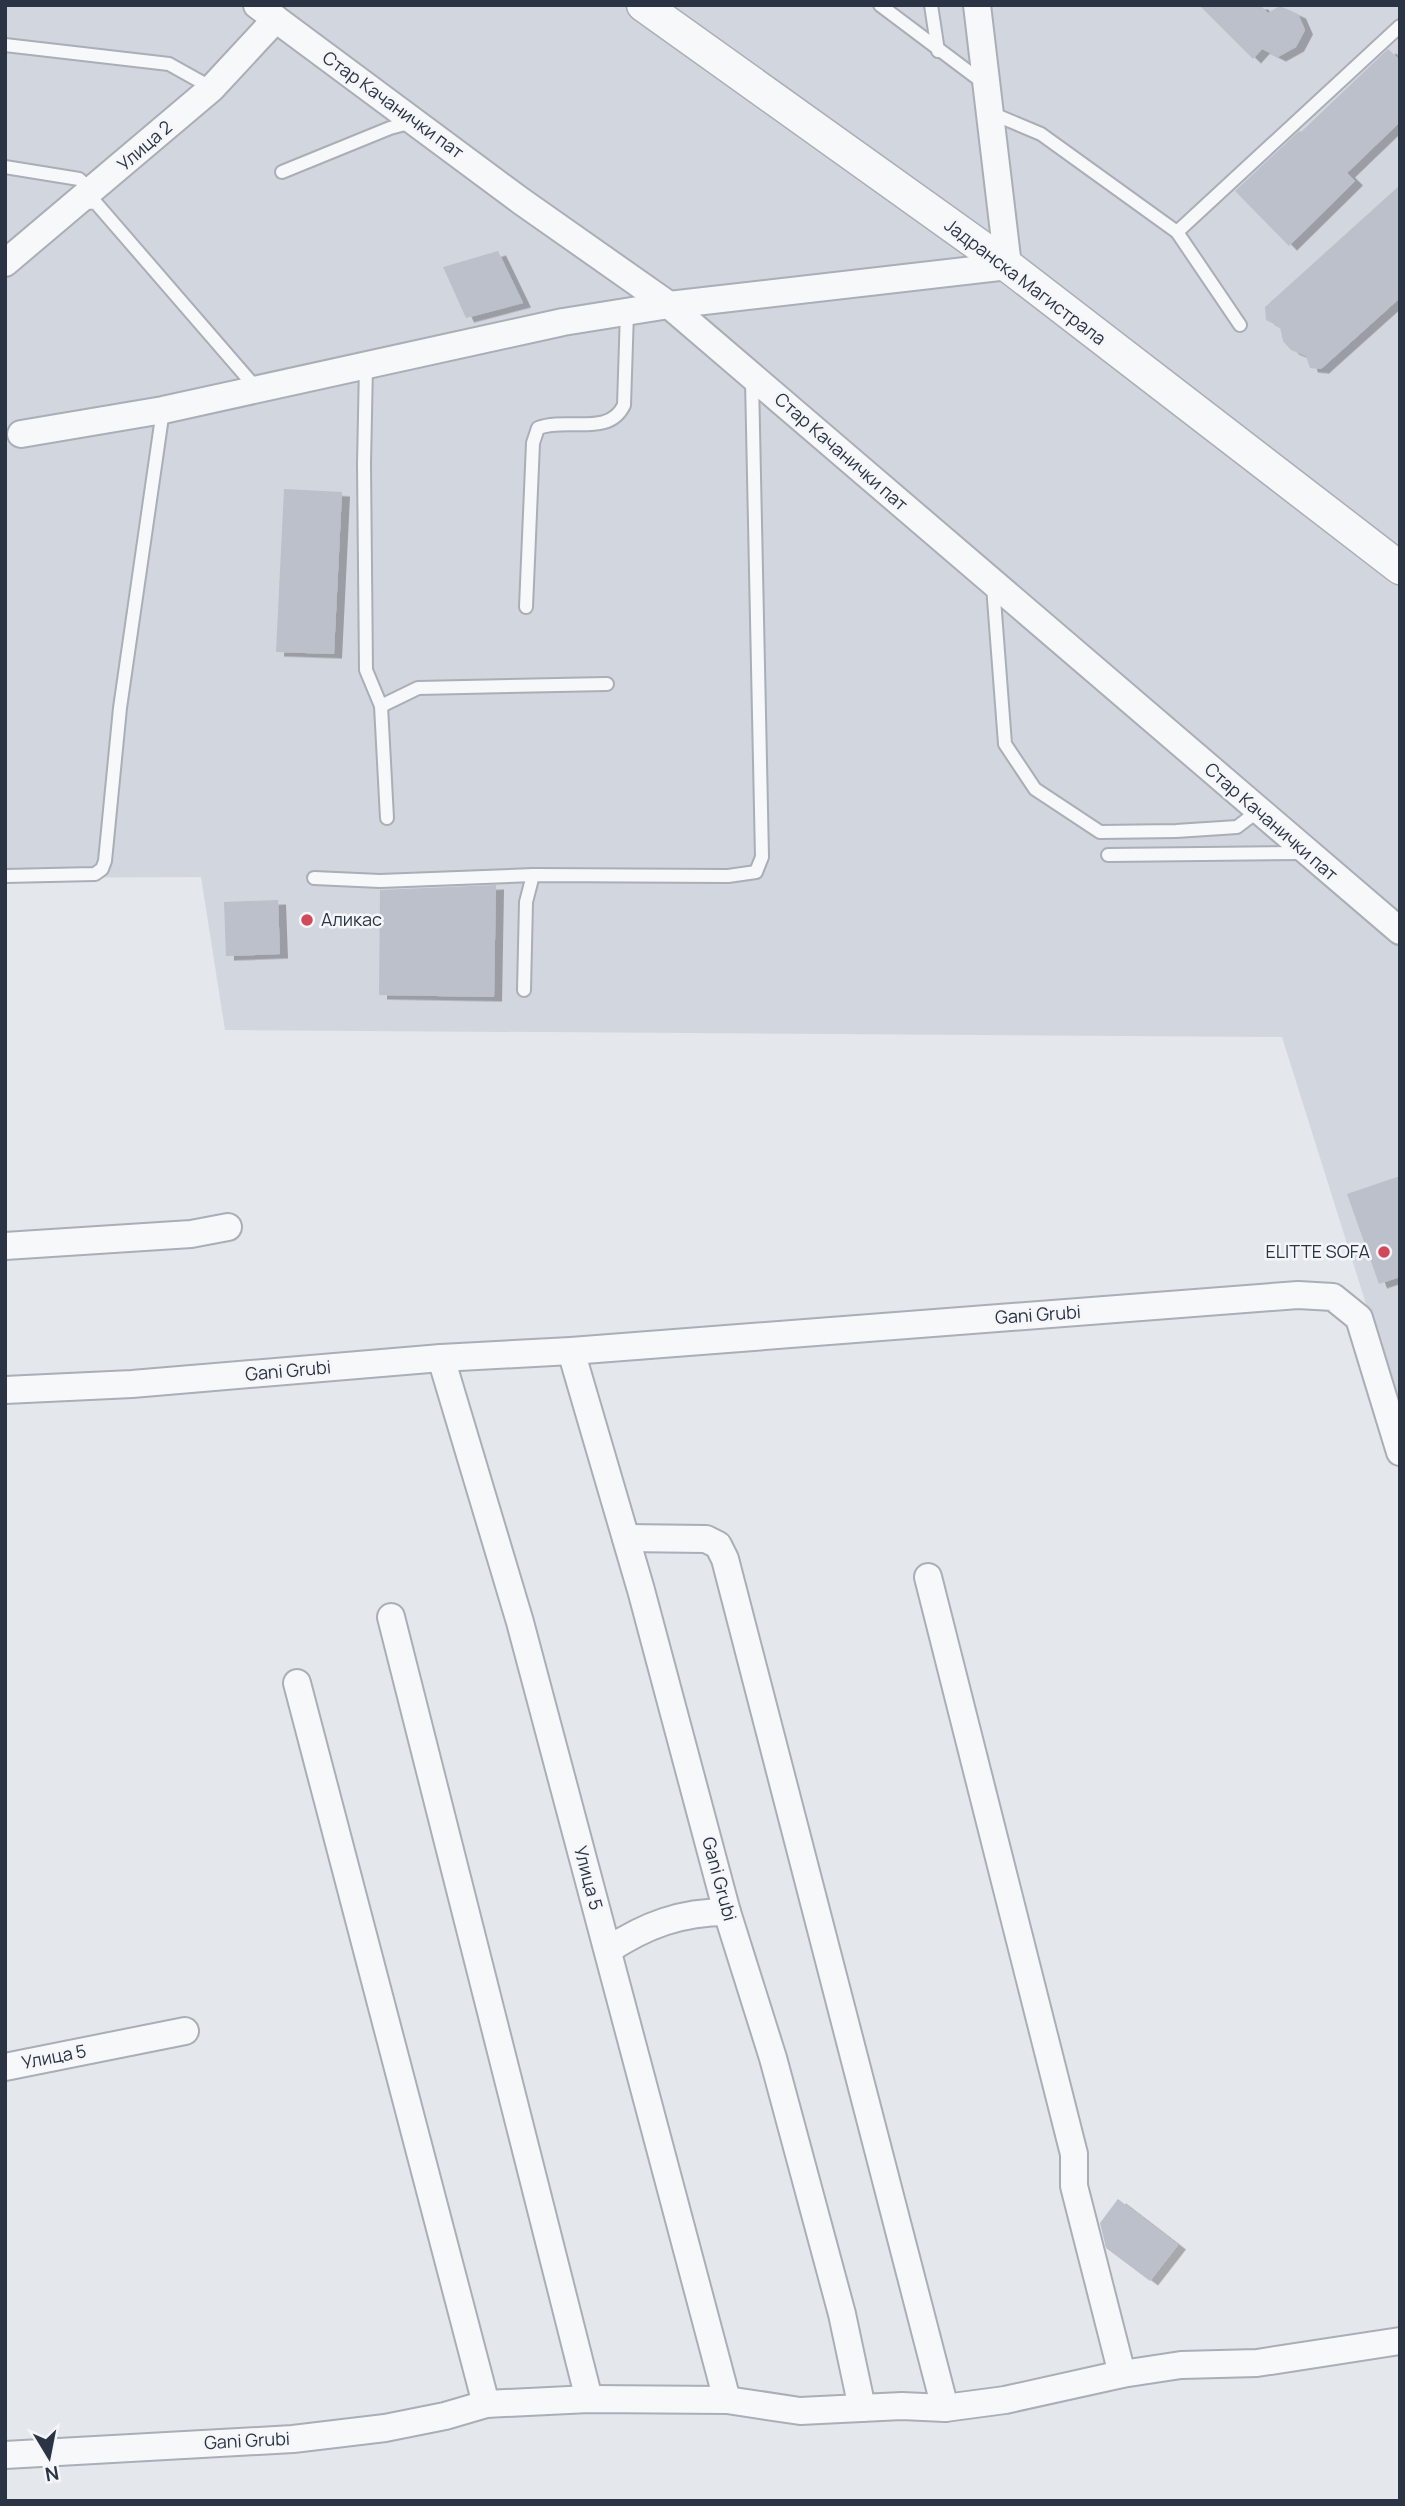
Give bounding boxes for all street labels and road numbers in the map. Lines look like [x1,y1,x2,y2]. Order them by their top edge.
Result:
street label: Стар Качанички пат [318,45,469,164]
street label: Улица 2 [112,115,177,176]
street label: Јадранска Магистрала [940,212,1111,350]
street label: Стар Качанички пат [770,387,913,516]
street label: Стар Качанички пат [1200,757,1343,886]
street label: Gani Grubi [994,1299,1082,1329]
street label: Gani Grubi [244,1354,332,1386]
street label: Gani Grubi [697,1834,743,1923]
street label: Улица 5 [569,1843,609,1912]
street label: Улица 5 [19,2038,88,2074]
street label: Gani Grubi [203,2426,290,2454]

